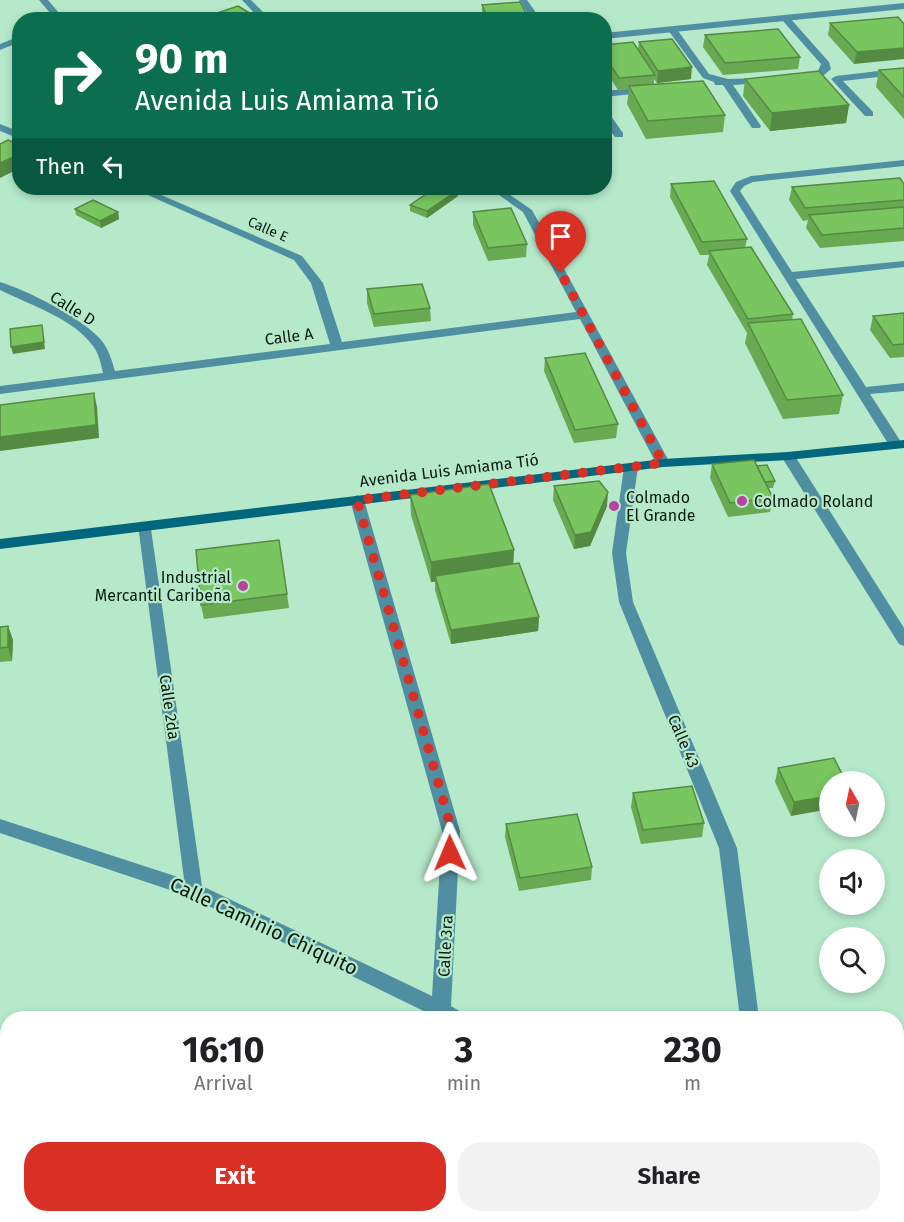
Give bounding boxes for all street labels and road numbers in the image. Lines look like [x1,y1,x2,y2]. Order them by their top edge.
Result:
street label: Calle E [245,213,291,246]
street label: Calle D [47,287,99,330]
street label: Calle A [264,324,315,349]
street label: Avenida Luis Amiama Tió [358,450,540,491]
street label: Calle 2da [156,673,183,741]
street label: Calle 43 [664,712,703,771]
street label: Calle Caminio Chiquito [166,872,362,980]
street label: Calle 3ra [434,915,457,977]

